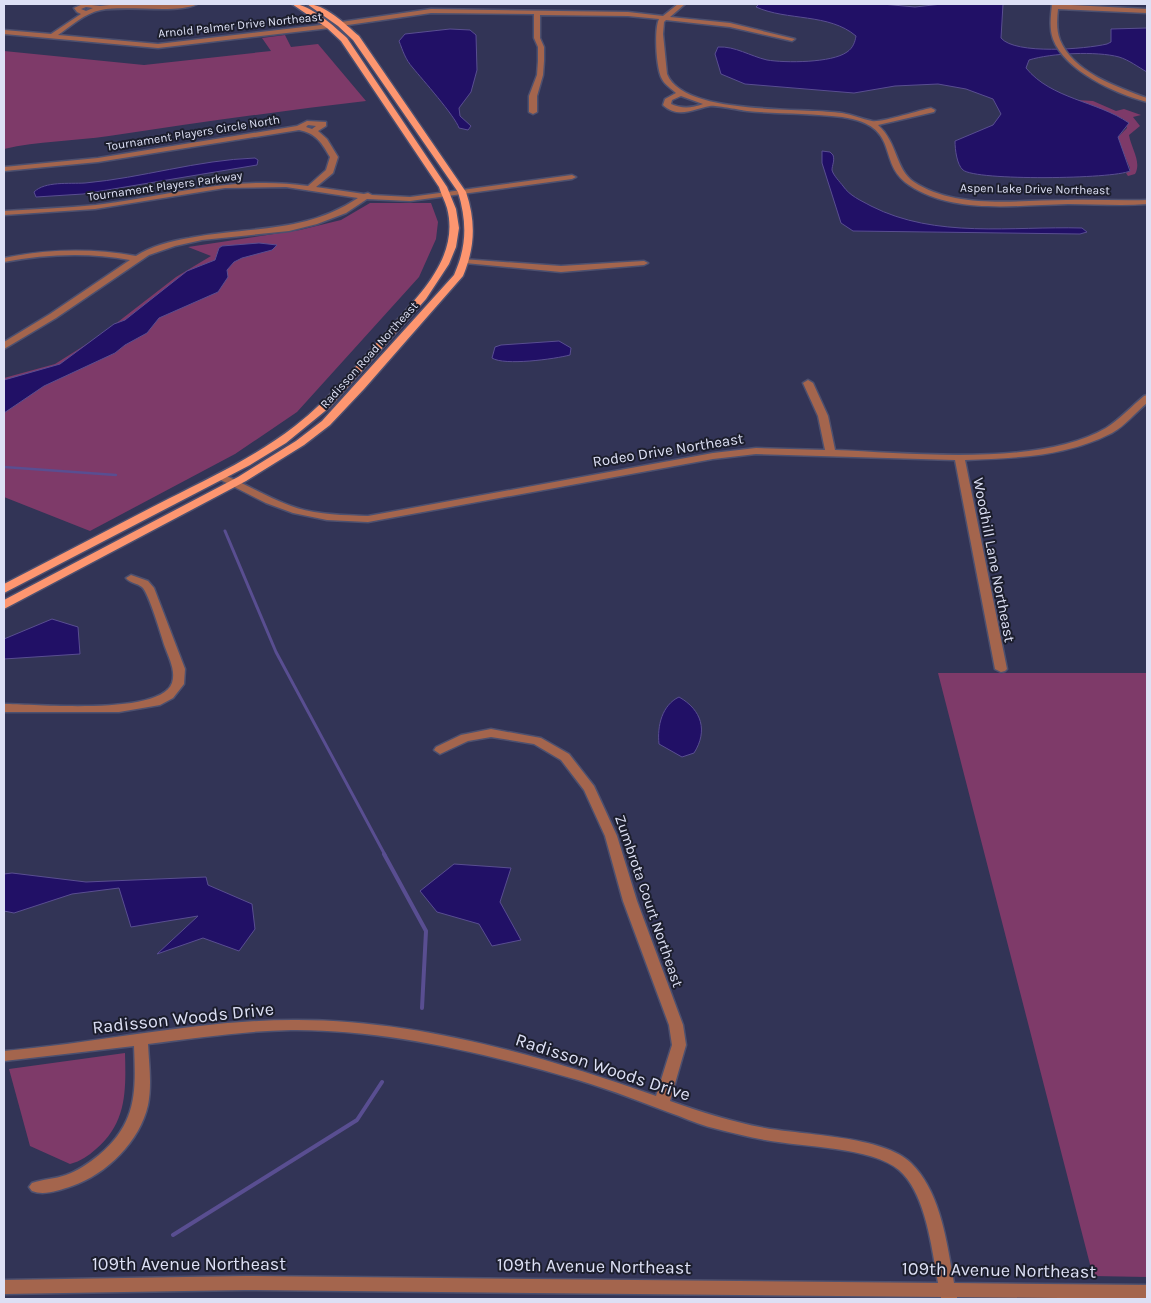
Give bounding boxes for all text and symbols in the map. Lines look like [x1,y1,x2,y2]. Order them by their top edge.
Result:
street label: Arnold Palmer Drive Northeast [157,9,323,41]
street label: Tournament Players Circle North [105,112,281,154]
street label: Tournament Players Parkway [87,168,244,204]
street label: Aspen Lake Drive Northeast [960,181,1110,197]
street label: Radisson Road Northeast [317,298,421,411]
street label: Rodeo Drive Northeast [591,429,745,471]
street label: Woodhill Lane Northeast [969,476,1019,644]
street label: Zumbrota Court Northeast [611,812,687,990]
street label: Radisson Woods Drive [91,998,275,1038]
street label: Radisson Woods Drive [513,1028,693,1106]
street label: 109th Avenue Northeast [92,1253,286,1275]
street label: 109th Avenue Northeast [497,1253,691,1279]
street label: 109th Avenue Northeast [902,1257,1096,1283]

